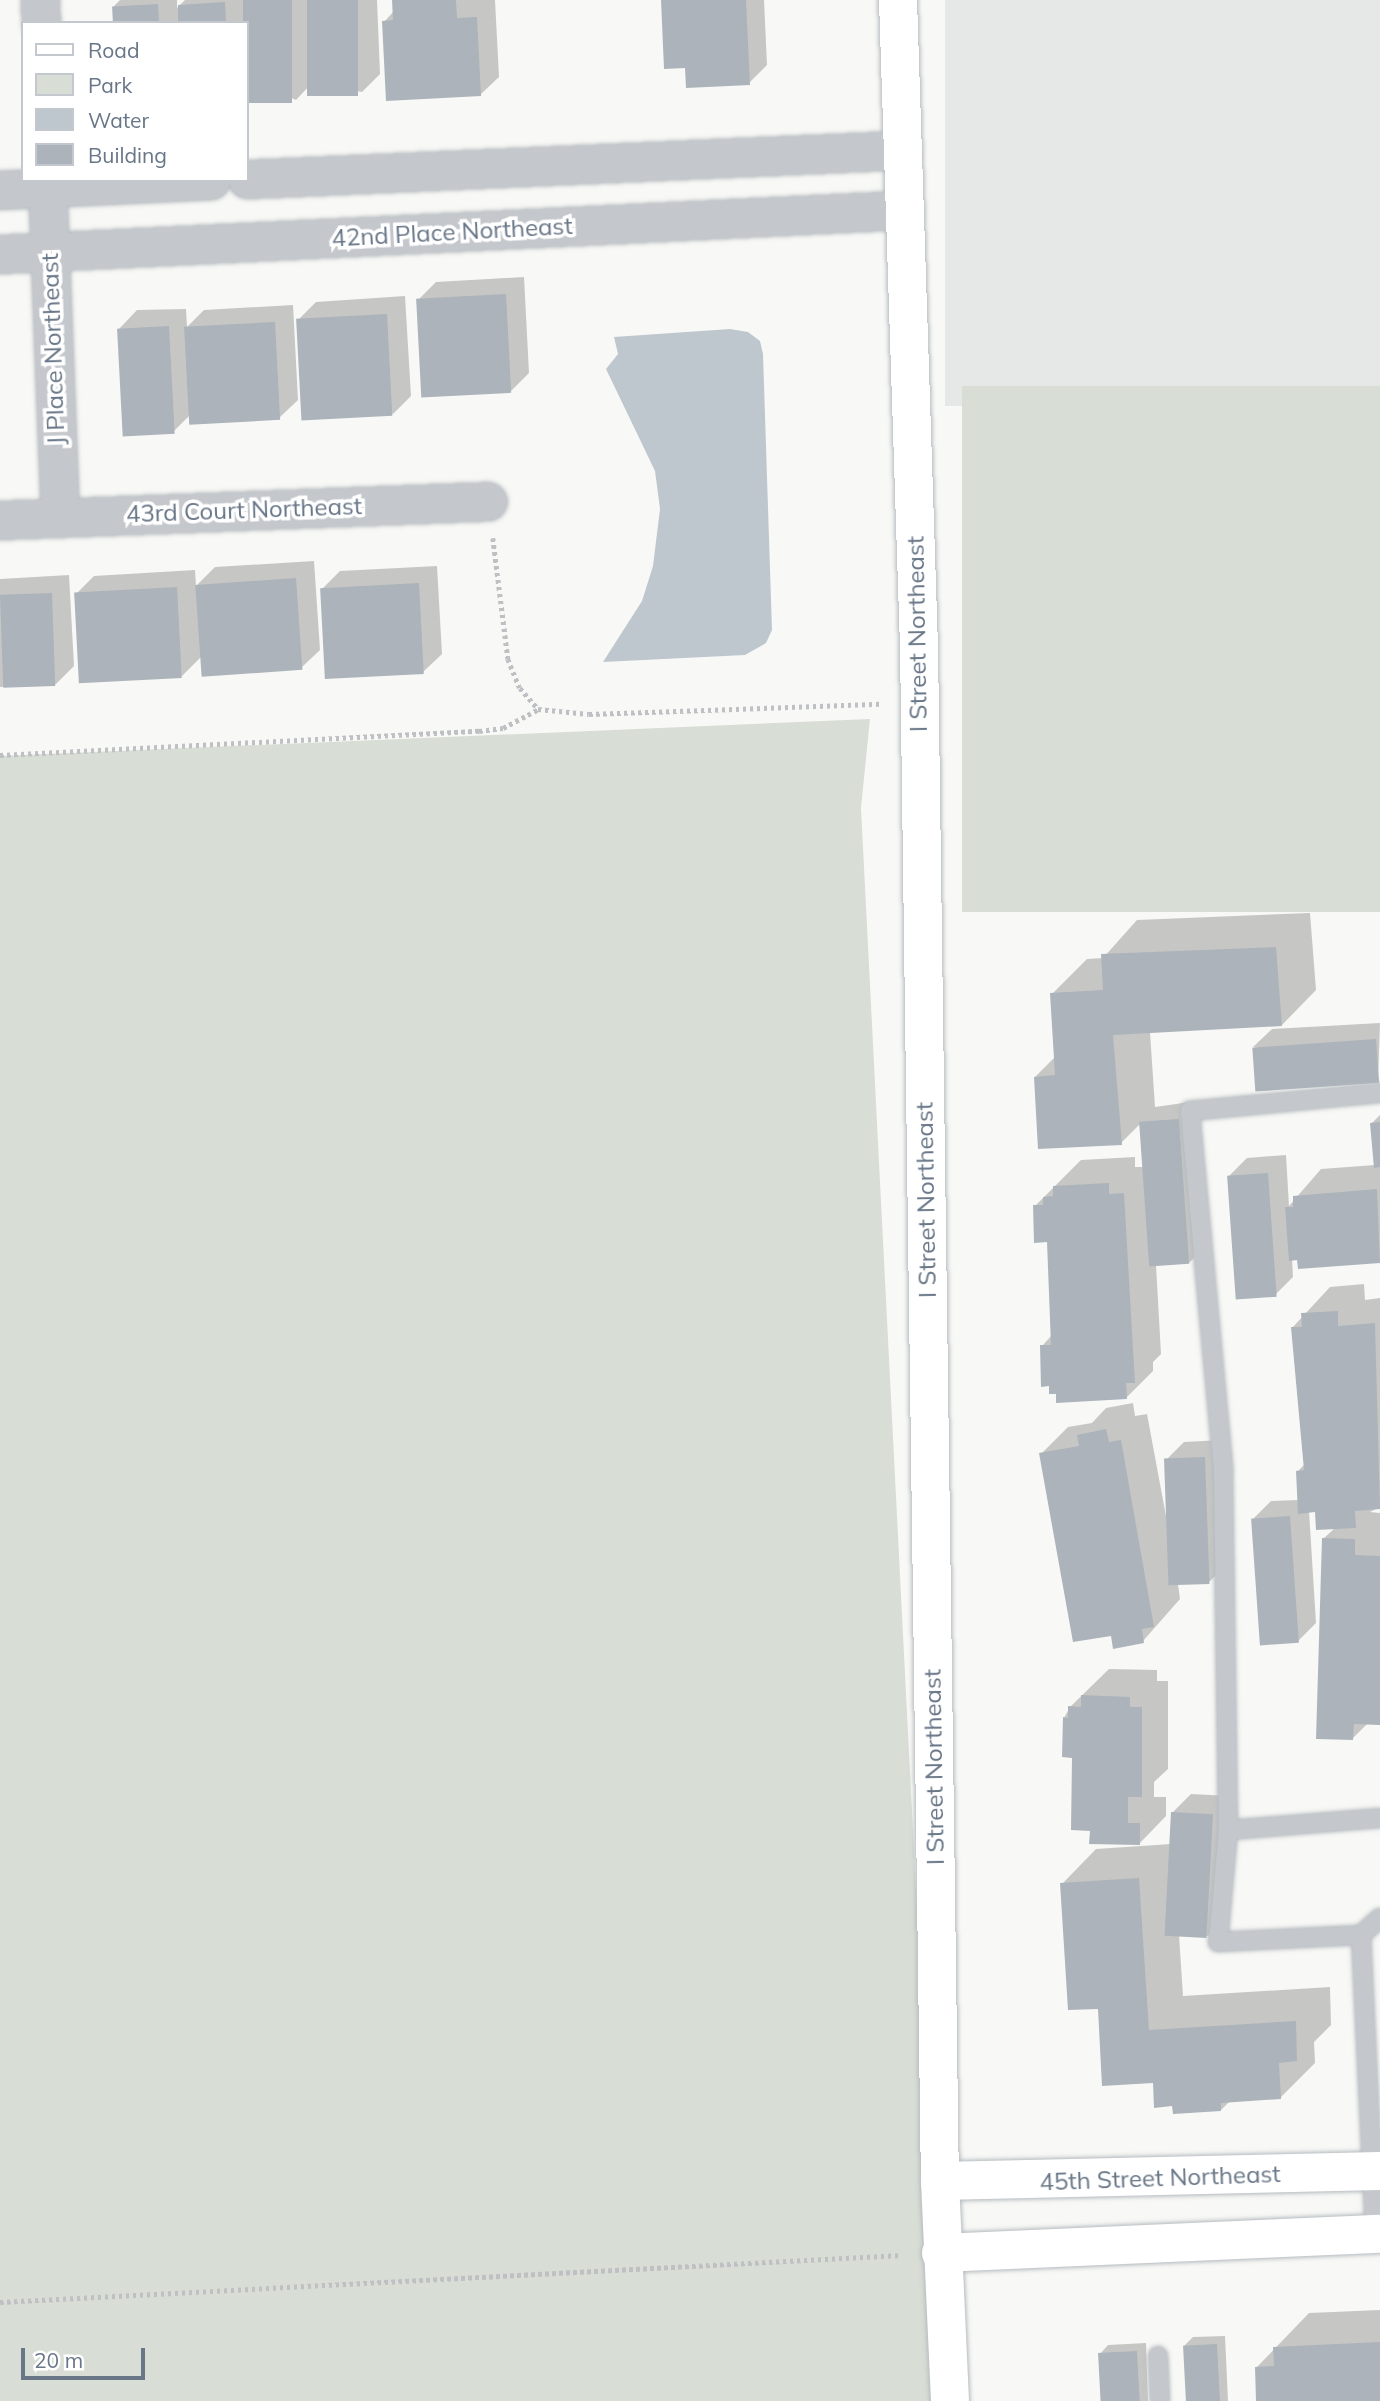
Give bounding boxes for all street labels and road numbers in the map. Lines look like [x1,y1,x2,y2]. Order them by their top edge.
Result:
street label: 42nd Place Northeast [331,211,573,253]
street label: J Place Northeast [35,253,71,445]
street label: 43rd Court Northeast [125,491,363,529]
street label: I Street Northeast [901,536,933,732]
street label: I Street Northeast [910,1102,942,1298]
street label: I Street Northeast [918,1669,950,1865]
street label: 45th Street Northeast [1039,2159,1281,2197]

